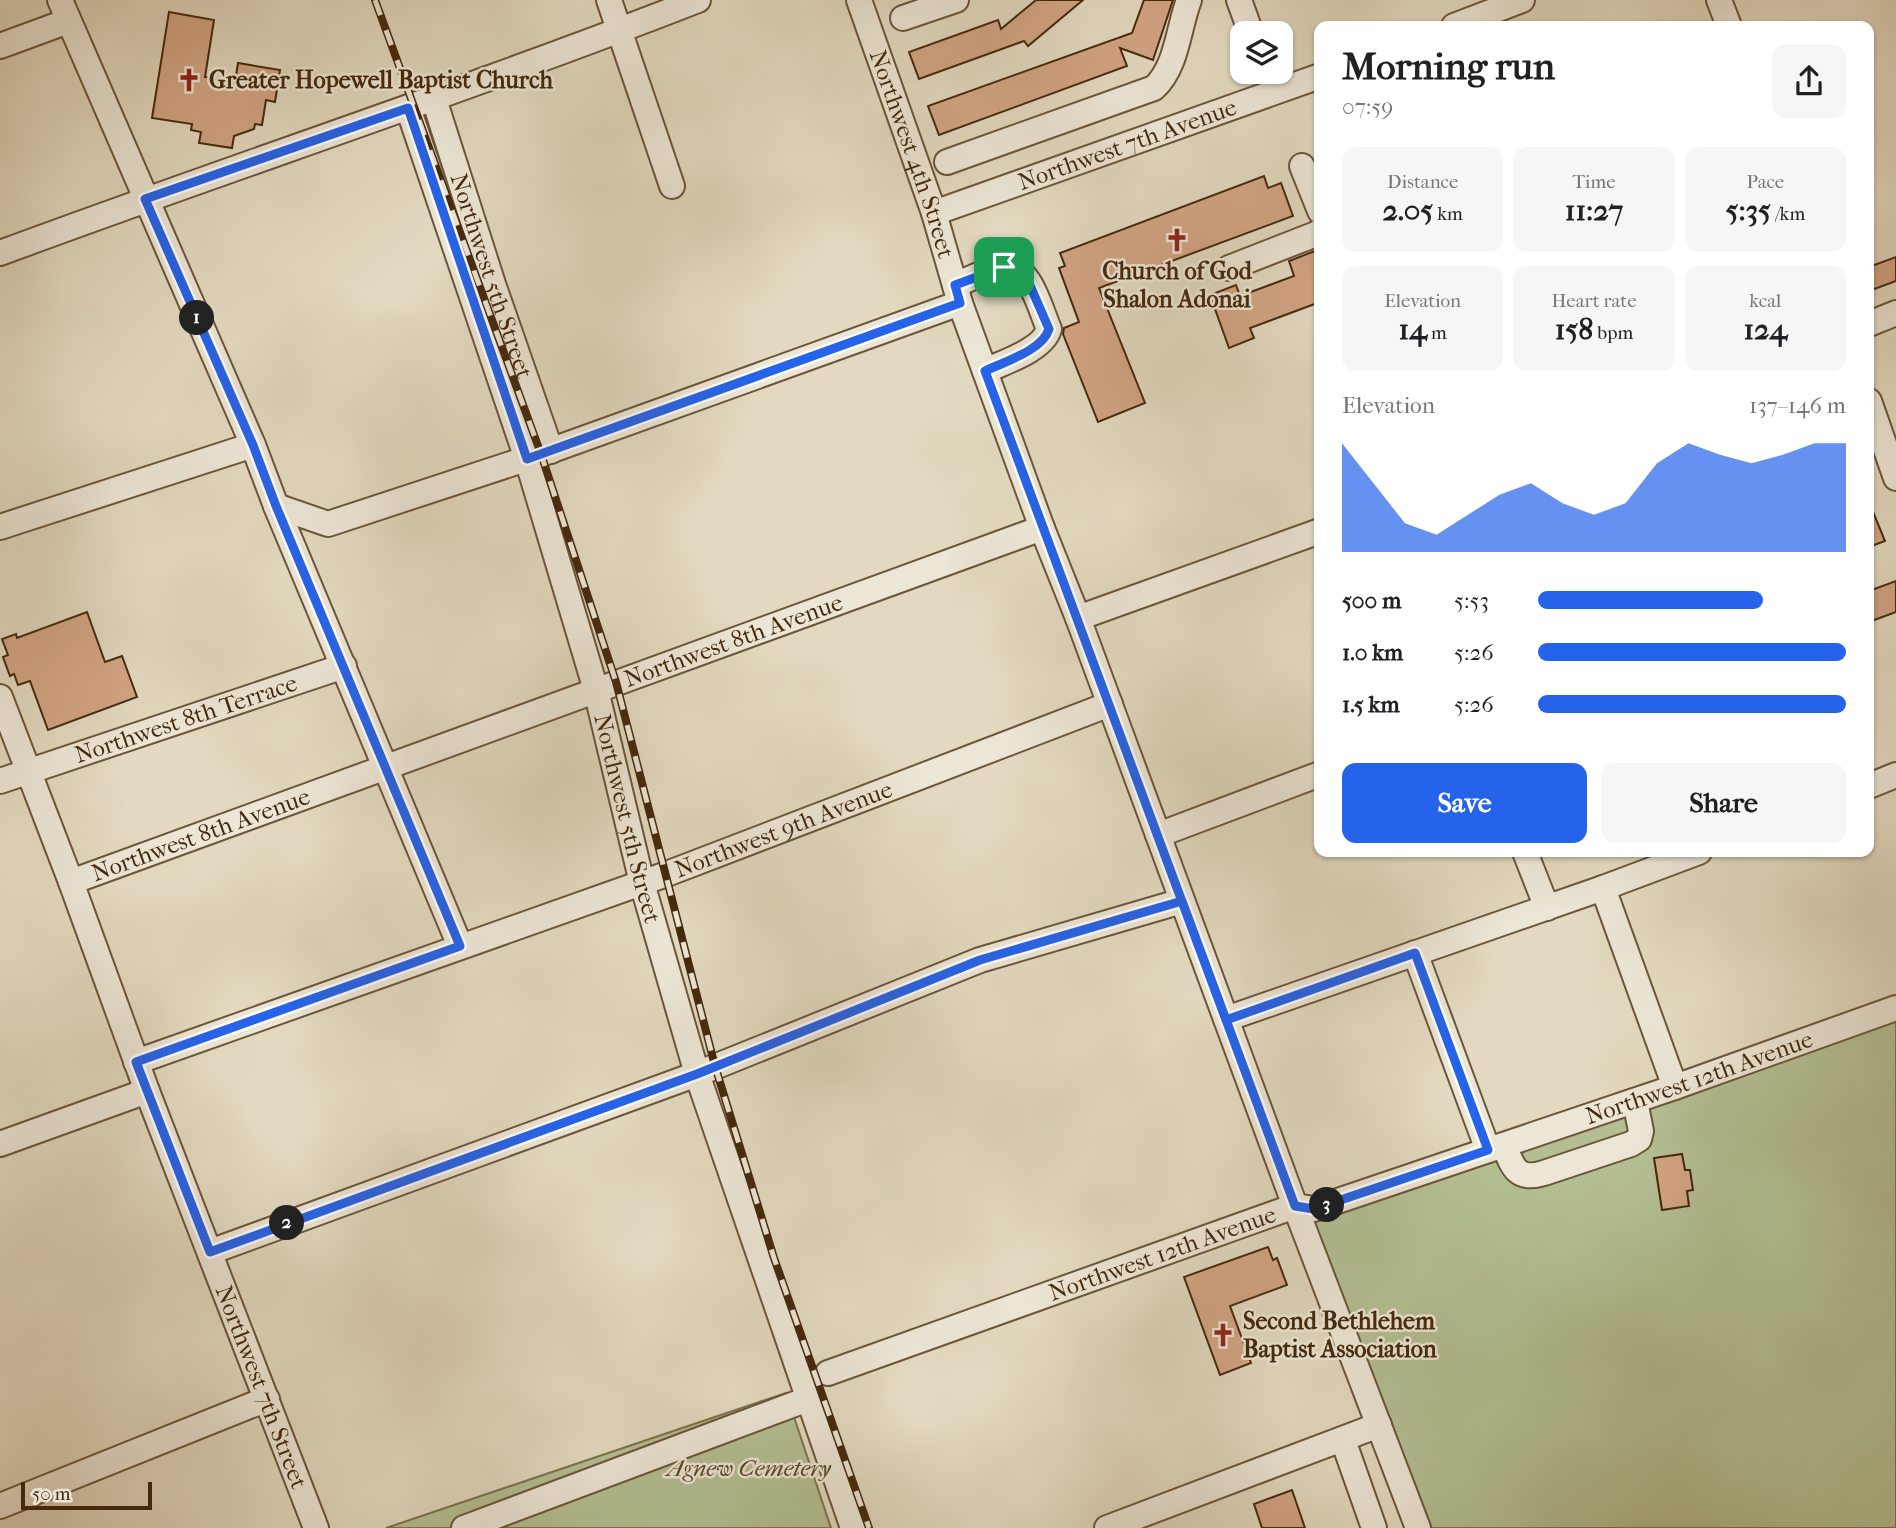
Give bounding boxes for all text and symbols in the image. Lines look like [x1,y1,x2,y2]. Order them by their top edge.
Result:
map controls [1230,21,1293,84]
button: layers [1230,21,1293,84]
text: Morning run [1342,44,1555,89]
button: share [1772,44,1846,118]
street label: Northwest 4th Street [864,46,960,262]
church icon: Greater Hopewell Baptist Church [175,66,203,94]
place label: Greater Hopewell Baptist Church [209,66,553,94]
street label: Northwest 7th Avenue [1014,93,1240,196]
text: 07:59 [1342,93,1393,120]
street label: Northwest 5th Street [445,170,539,383]
text: Distance [1387,171,1458,193]
text: Time [1572,171,1616,193]
text: Pace [1746,171,1784,193]
text: 2.05 [1382,193,1433,228]
text: 11:27 [1565,193,1623,228]
text: 5:35 [1725,193,1771,228]
text: km [1433,203,1463,225]
text: /km [1771,203,1805,225]
church icon: Church of God Shalon Adonai [1163,226,1191,254]
pin [974,237,1034,297]
icon: arrive [985,248,1023,286]
place label: Church of God Shalon Adonai [1102,257,1253,313]
text: Elevation [1384,290,1461,312]
text: Heart rate [1551,290,1637,312]
text: kcal [1749,290,1781,312]
pin: 1 [180,300,214,336]
text: 1 [193,306,200,328]
text: 14 [1399,312,1427,347]
text: 158 [1555,312,1593,347]
text: 124 [1743,312,1787,347]
text: m [1427,322,1447,344]
text: bpm [1593,322,1633,344]
text: Elevation [1342,392,1435,419]
text: 137–146 m [1749,392,1846,419]
text: 500 m [1342,587,1401,614]
text: 5:53 [1454,587,1489,614]
street label: Northwest 8th Avenue [620,588,846,693]
text: 1.0 km [1342,639,1403,666]
text: 5:26 [1454,639,1494,666]
street label: Northwest 8th Terrace [71,669,301,769]
text: 1.5 km [1342,691,1400,718]
text: 5:26 [1454,691,1494,718]
street label: Northwest 5th Street [588,711,667,927]
button: Save [1342,763,1587,843]
button: Share [1601,763,1846,843]
street label: Northwest 9th Avenue [671,775,896,884]
street label: Northwest 8th Avenue [88,782,314,887]
street label: Northwest 12th Avenue [1582,1025,1817,1130]
pin: 3 [1310,1188,1344,1222]
text: 3 [1323,1193,1330,1215]
street label: Northwest 12th Avenue [1045,1200,1280,1307]
pin: 2 [270,1206,304,1240]
text: 2 [282,1211,291,1233]
street label: Northwest 7th Street [210,1281,314,1493]
place label: Second Bethlehem Baptist Association [1243,1307,1438,1363]
church icon: Second Bethlehem Baptist Association [1209,1321,1237,1349]
park label: Agnew Cemetery [664,1454,832,1482]
scale bar [21,1479,152,1511]
text: 50 m [32,1483,71,1505]

